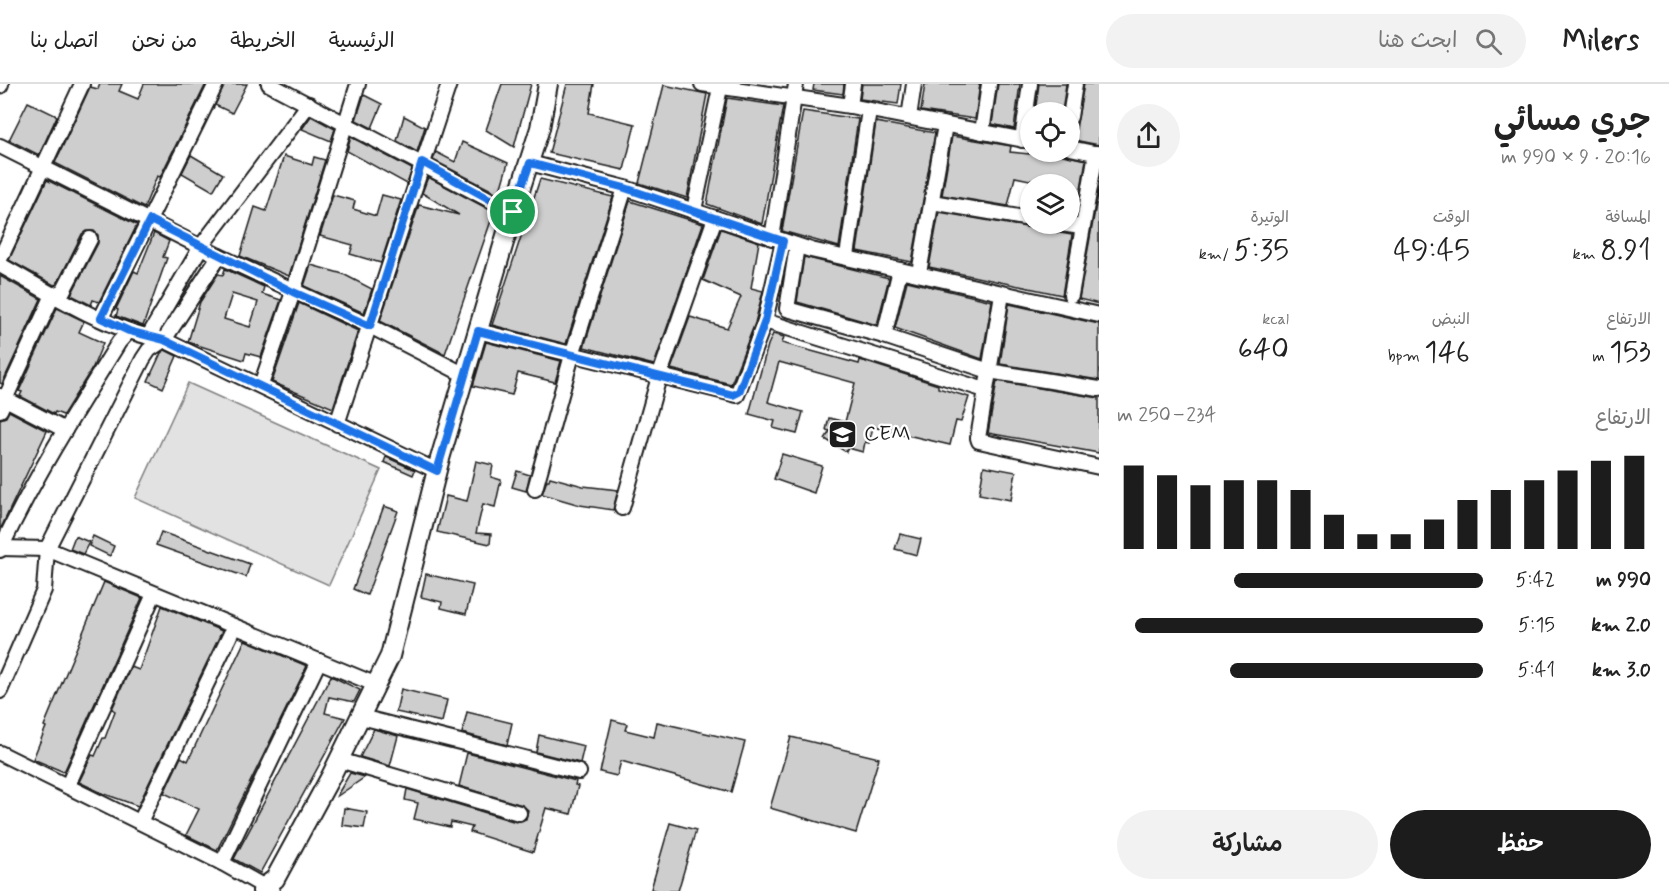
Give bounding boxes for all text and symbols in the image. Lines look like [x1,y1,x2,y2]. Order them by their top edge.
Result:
search box [1106,14,1526,68]
text: Milers [1562,23,1639,60]
icon: search [1472,25,1505,58]
text: اتصل بنا [30,27,98,55]
text: من نحن [131,27,197,55]
text: الخريطة [230,27,296,55]
text: الرئيسية [329,27,395,55]
text: ابحث هنا [1378,27,1457,55]
text: جري مسائي [1493,99,1651,143]
map controls [1020,102,1080,234]
button: locate [1020,102,1080,162]
button: share [1117,104,1180,167]
text: 20:16 · 9 × 990 m [1501,144,1651,171]
button: layers [1020,174,1080,234]
pin [487,186,538,237]
icon: arrive [496,195,529,228]
text: الوتيرة [1250,207,1289,228]
text: الوقت [1433,207,1470,228]
text: المسافة [1605,207,1651,228]
text: 5:35 [1233,231,1289,270]
text: 49:45 [1393,231,1470,270]
text: 8.91 [1600,231,1651,270]
text: /km [1199,244,1233,265]
text: km [1573,244,1600,265]
text: kcal [1262,309,1289,330]
text: النبض [1432,309,1470,330]
text: الارتفاع [1606,309,1651,330]
text: 640 [1237,330,1289,369]
text: 146 [1424,333,1470,372]
text: 153 [1609,333,1651,372]
text: bpm [1388,346,1424,367]
text: m [1592,346,1609,367]
text: 234–250 m [1117,402,1216,429]
text: الارتفاع [1595,405,1651,432]
school or university icon: CEM [827,418,859,450]
place label: CEM [864,420,911,448]
text: 5:42 [1515,567,1555,594]
text: 990 m [1596,567,1651,594]
text: 5:15 [1518,612,1555,639]
text: 2.0 km [1591,612,1651,639]
text: 5:41 [1517,657,1555,684]
text: 3.0 km [1592,657,1651,684]
button: مشاركة [1117,810,1378,879]
button: حفظ [1390,810,1651,879]

